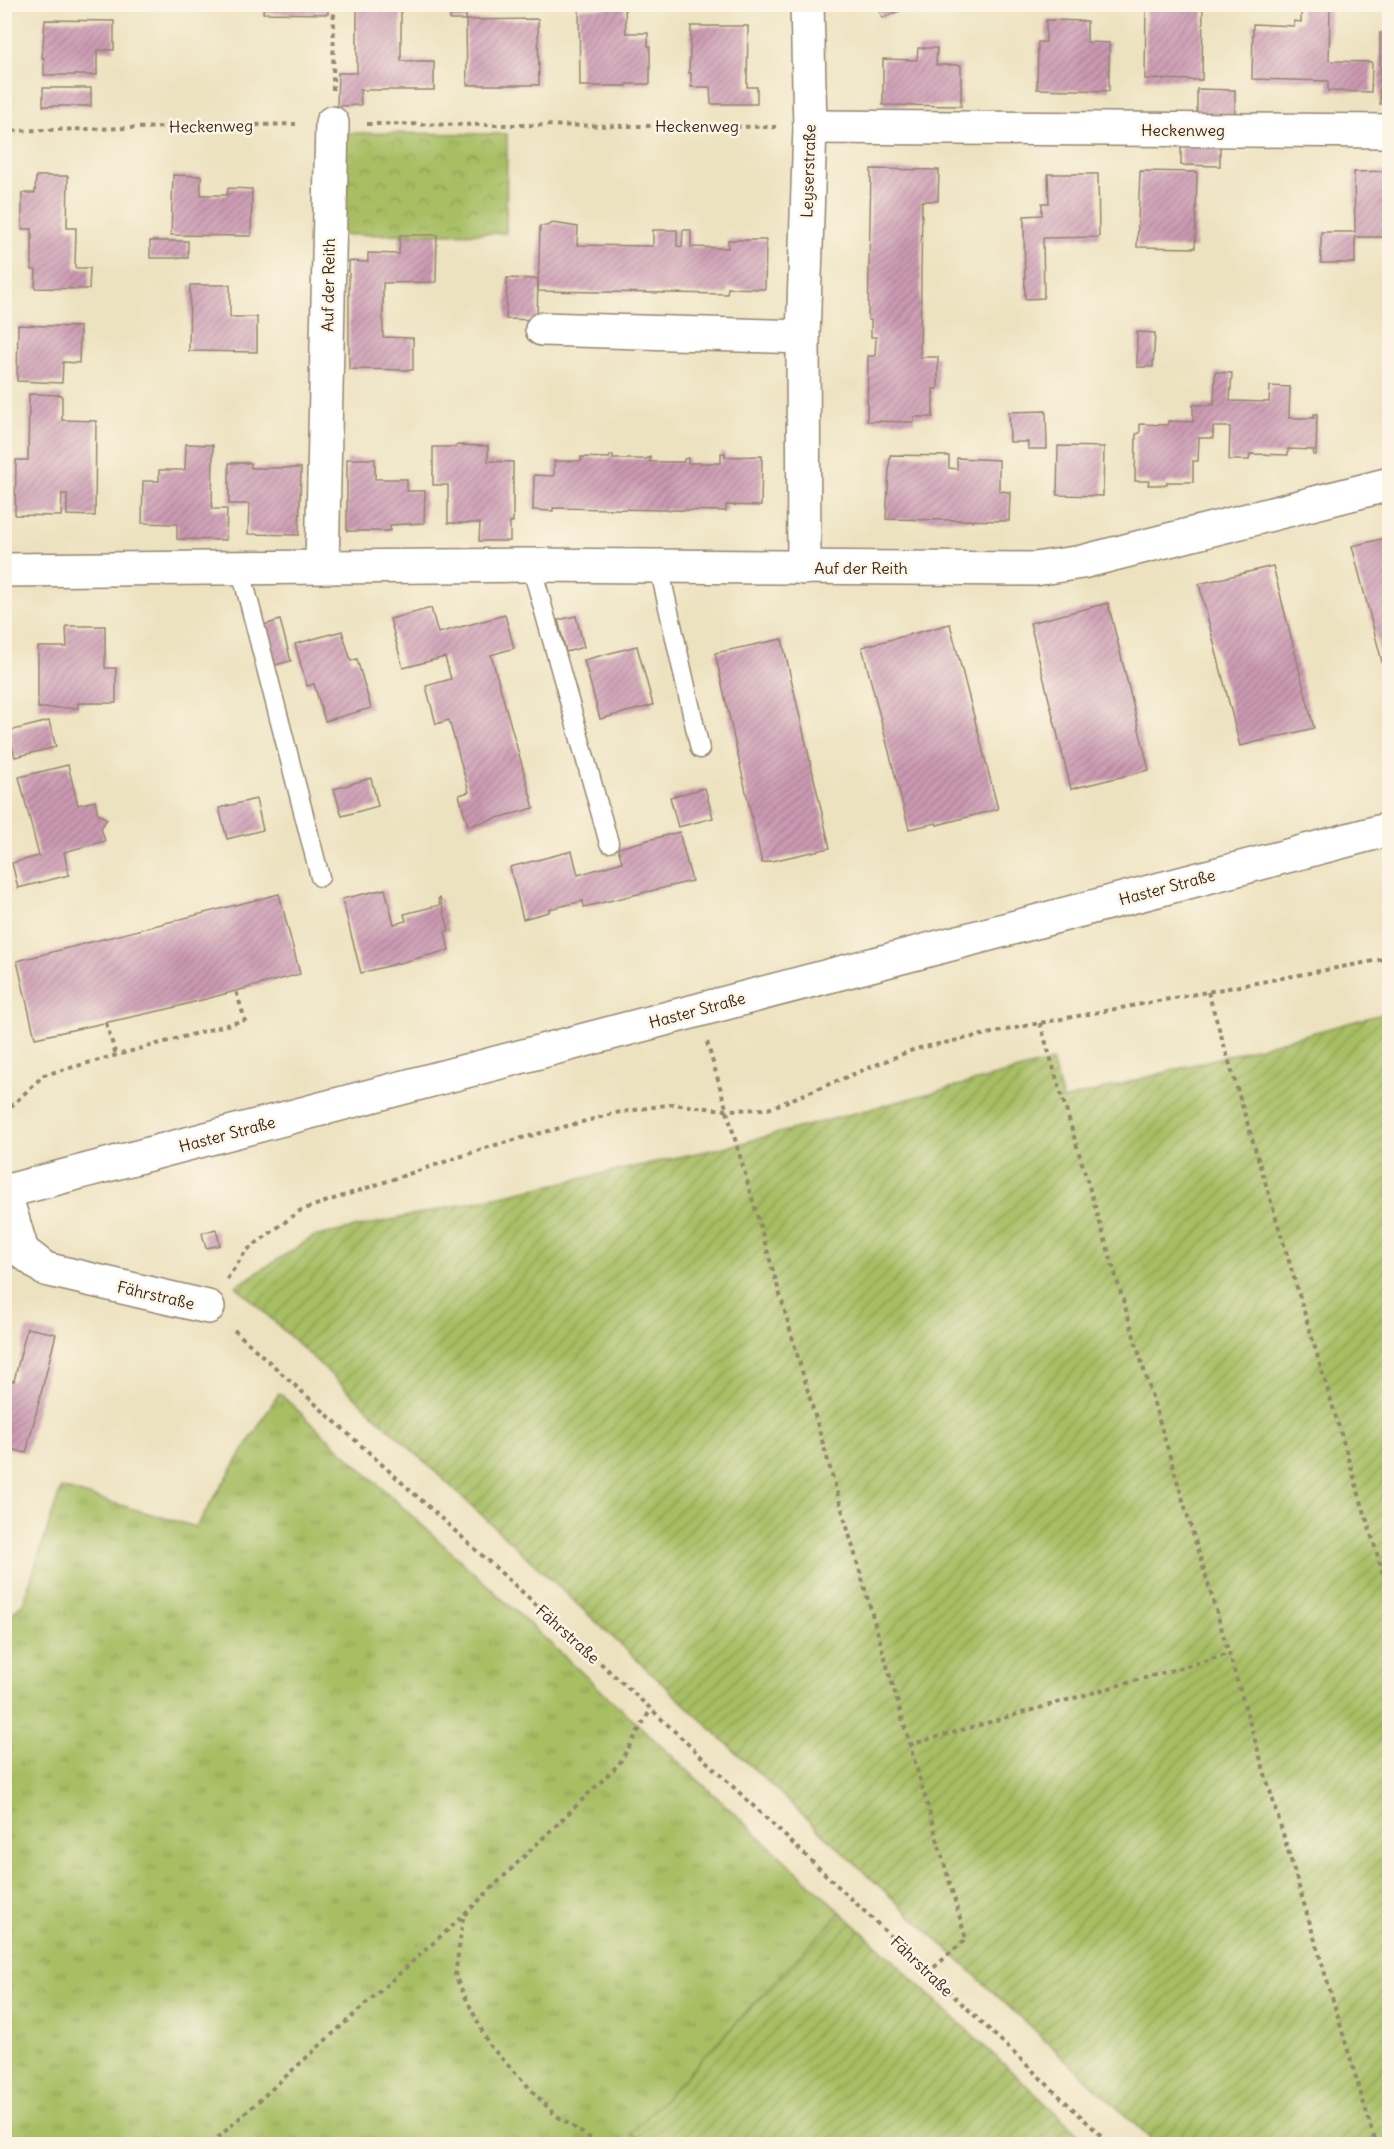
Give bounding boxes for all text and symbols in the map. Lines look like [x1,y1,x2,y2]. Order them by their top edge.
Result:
street label: Heckenweg [169,115,253,137]
street label: Heckenweg [655,116,739,136]
street label: Heckenweg [1141,120,1225,140]
street label: Leyserstraße [796,124,820,218]
street label: Auf der Reith [317,238,339,332]
street label: Auf der Reith [814,558,908,578]
street label: Haster Straße [1117,865,1217,909]
street label: Haster Straße [647,988,747,1032]
street label: Haster Straße [177,1112,277,1156]
street label: Fährstraße [115,1276,197,1314]
street label: Fährstraße [532,1600,604,1668]
street label: Fährstraße [887,1931,957,2001]

